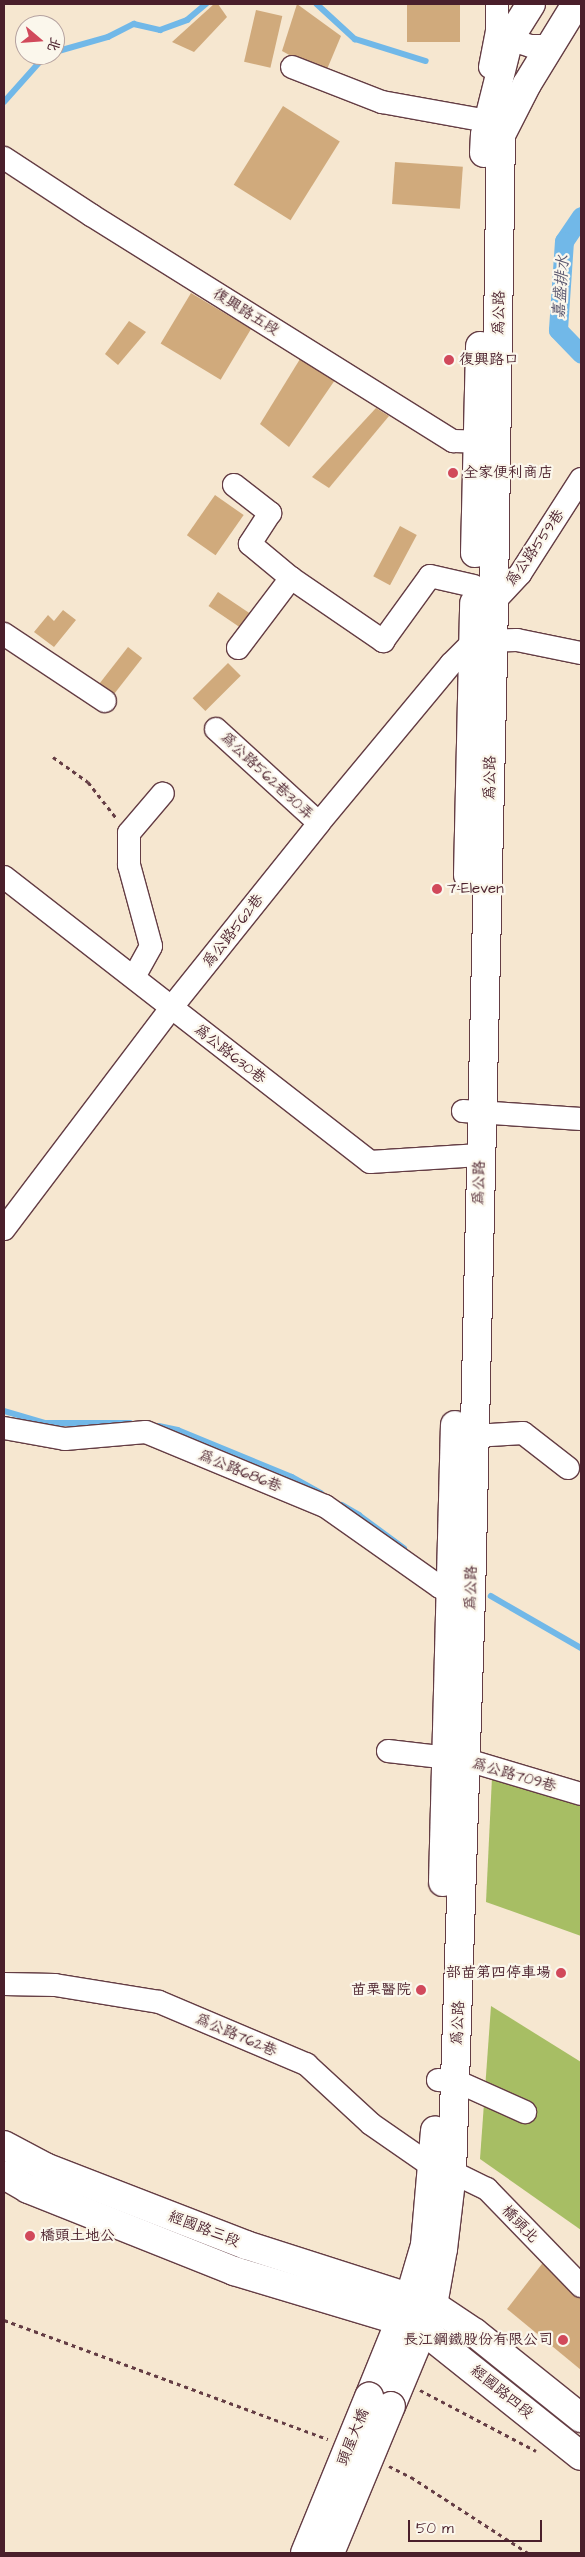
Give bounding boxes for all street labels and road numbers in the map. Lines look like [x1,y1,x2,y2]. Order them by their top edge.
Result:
street label: 復興路五段 [209,284,283,340]
street label: 為公路 [490,290,508,336]
street label: 為公路559巷 [502,506,568,590]
street label: 為公路562巷30弄 [217,728,317,824]
street label: 為公路 [481,755,499,801]
street label: 為公路562巷 [199,891,267,971]
street label: 為公路630巷 [190,1020,270,1088]
street label: 為公路 [470,1160,488,1206]
street label: 為公路686巷 [196,1446,284,1496]
street label: 為公路 [462,1565,480,1611]
street label: 為公路709巷 [470,1754,558,1796]
street label: 為公路 [448,2000,468,2046]
street label: 為公路762巷 [192,2010,280,2060]
street label: 橋頭北 [498,2202,542,2246]
street label: 經國路三段 [166,2207,242,2251]
street label: 經國路四段 [467,2361,537,2423]
street label: 頭屋大橋 [333,2406,373,2468]

